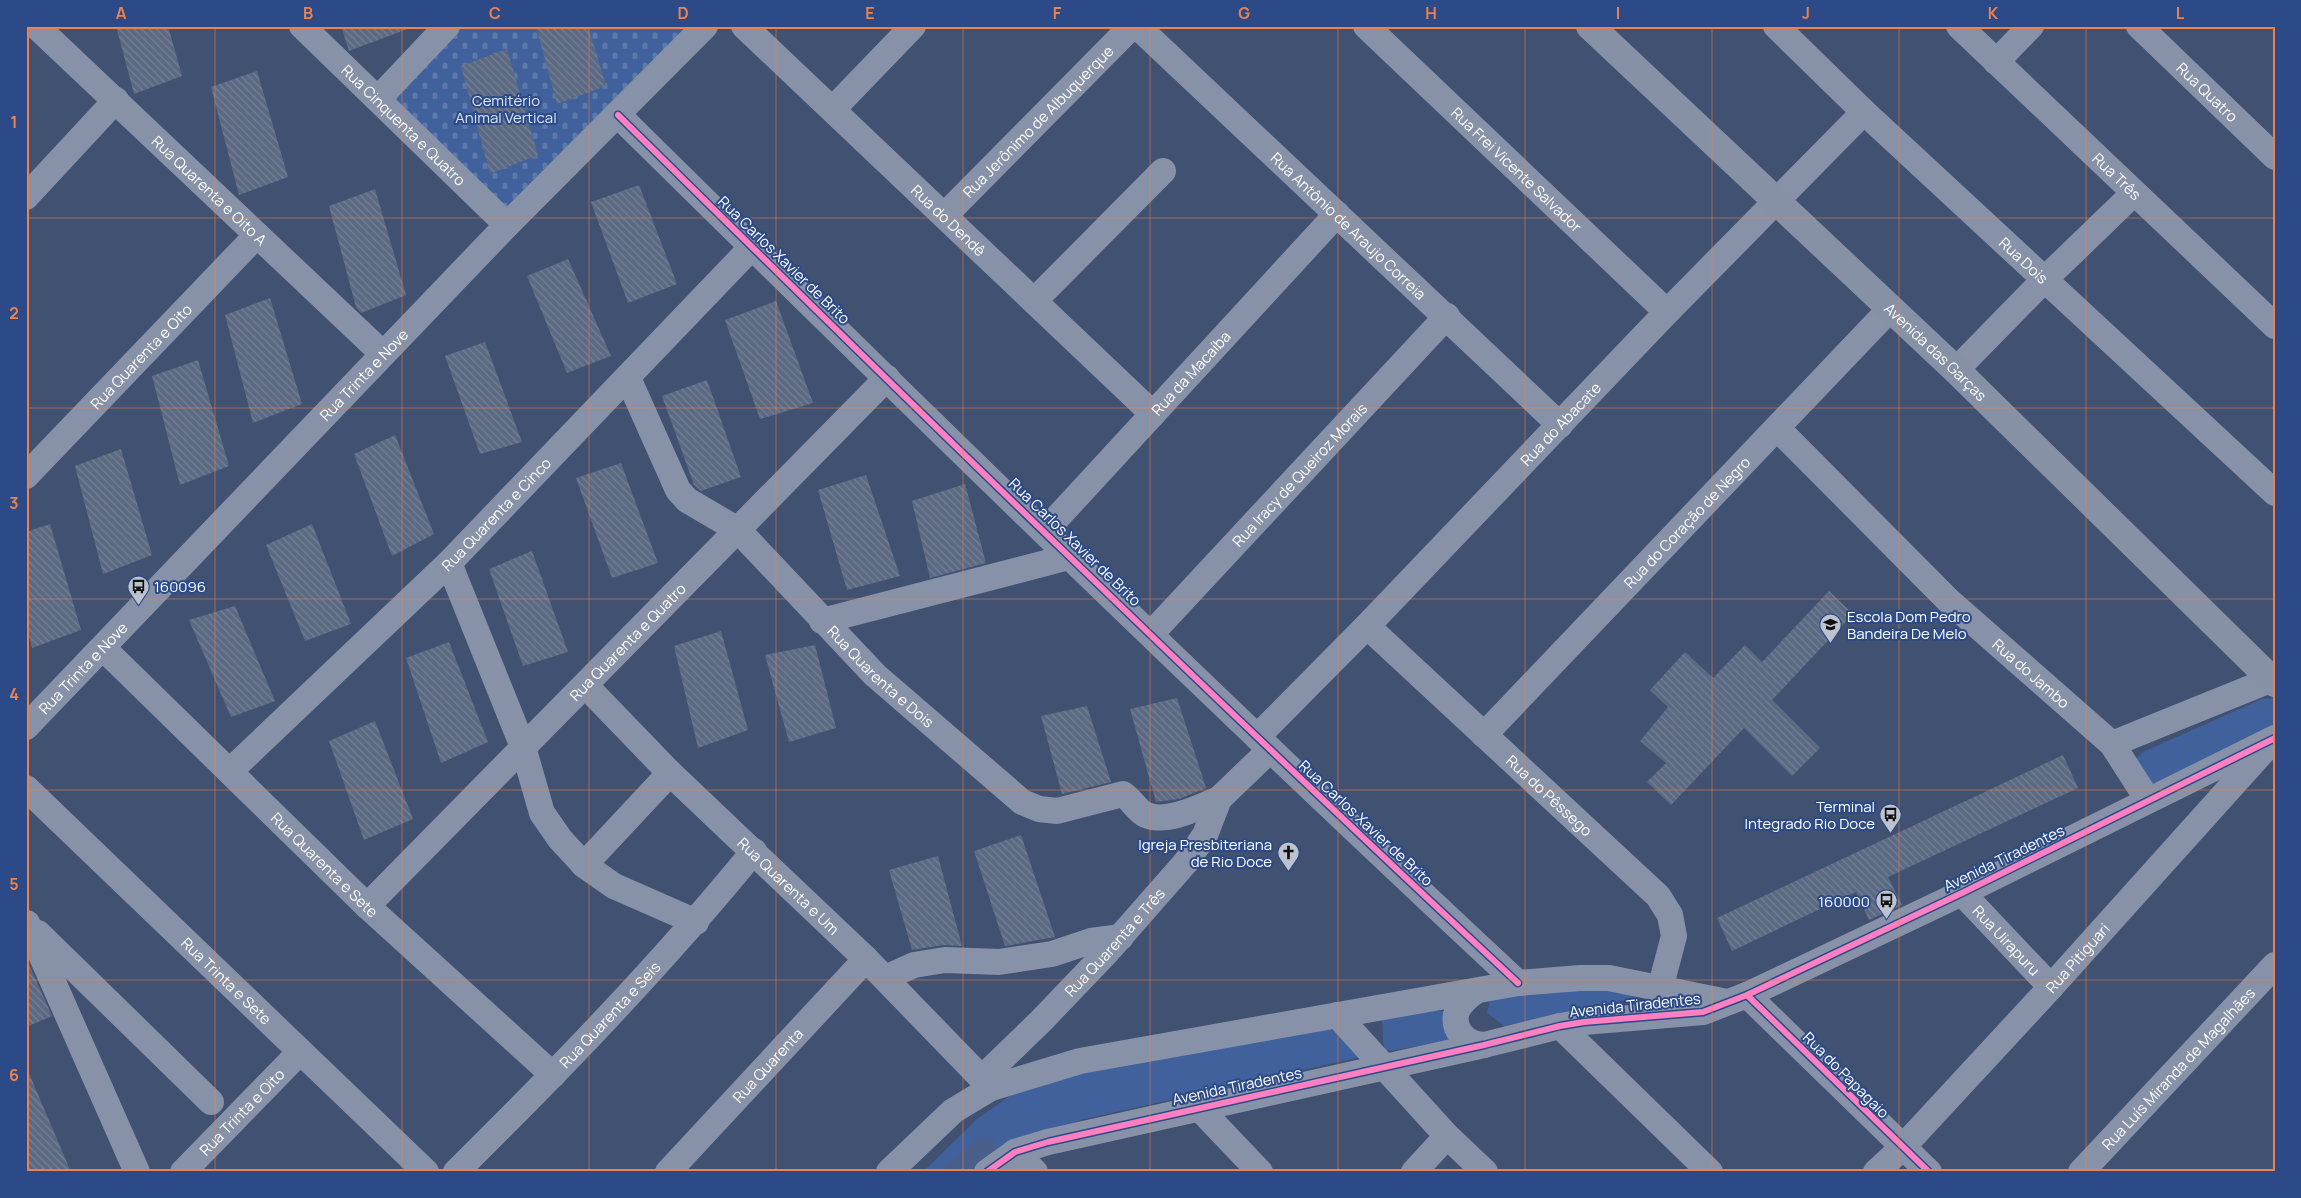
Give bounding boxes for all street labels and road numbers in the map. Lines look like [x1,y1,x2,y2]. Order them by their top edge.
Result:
street label: Rua Jerônimo de Albuquerque [958,40,1118,202]
street label: Rua Quatro [2172,57,2243,127]
street label: Rua Cinquenta e Quatro [337,60,471,190]
street label: Rua Frei Vicente Salvador [1447,102,1587,237]
street label: Rua Quarenta e Oito A [148,131,272,250]
street label: Rua Antônio de Araujo Correia [1266,147,1431,304]
street label: Rua Três [2088,148,2146,204]
street label: Rua do Dendê [907,180,991,261]
street label: Rua Carlos Xavier de Brito [713,191,855,329]
street label: Rua Dois [1995,232,2053,288]
street label: Avenida das Garças [1880,298,1992,405]
street label: Rua Quarenta e Oito [85,299,197,413]
street label: Rua Trinta e Nove [315,324,413,425]
street label: Rua da Macaíba [1146,326,1235,420]
street label: Rua do Abacate [1515,377,1605,470]
street label: Rua Iracy de Queiroz Morais [1227,398,1372,551]
street label: Rua do Coração de Negro [1619,452,1755,593]
street label: Rua Quarenta e Cinco [437,453,556,575]
street label: Rua Carlos Xavier de Brito [1004,473,1146,611]
street label: Rua Quarenta e Quatro [564,578,690,705]
street label: Rua Trinta e Nove [34,617,132,718]
street label: Rua Quarenta e Dois [823,621,939,732]
street label: Rua do Jambo [1988,633,2075,713]
street label: Rua do Pêssego [1502,750,1597,841]
street label: Rua Carlos Xavier de Brito [1294,755,1438,891]
street label: Rua Quarenta e Sete [266,807,383,922]
street label: Avenida Tiradentes [1940,820,2068,896]
street label: Rua Quarenta e Um [733,832,844,939]
street label: Rua Quarenta e Três [1060,883,1169,1001]
street label: Rua Uirapuru [1968,901,2045,980]
street label: Rua Pitiguari [2040,918,2114,997]
street label: Rua Trinta e Sete [177,932,276,1029]
street label: Rua Quarenta e Seis [554,956,665,1072]
street label: Rua Luís Miranda de Magalhães [2097,982,2260,1154]
street label: Avenida Tiradentes [1568,988,1702,1022]
street label: Rua Quarenta [727,1023,807,1107]
street label: Rua do Papagaio [1798,1027,1894,1123]
street label: Avenida Tiradentes [1170,1062,1304,1110]
street label: Rua Trinta e Oito [194,1064,289,1160]

